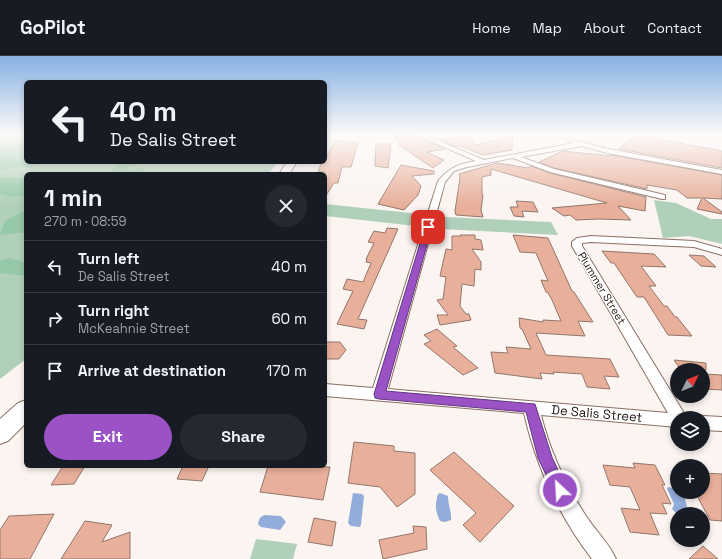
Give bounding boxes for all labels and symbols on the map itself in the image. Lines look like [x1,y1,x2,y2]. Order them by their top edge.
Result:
pin [411,210,445,244]
street label: Plummer Street [575,249,629,327]
north arrow [670,363,710,403]
street label: De Salis Street [551,401,643,426]
position arrow [539,469,581,511]

